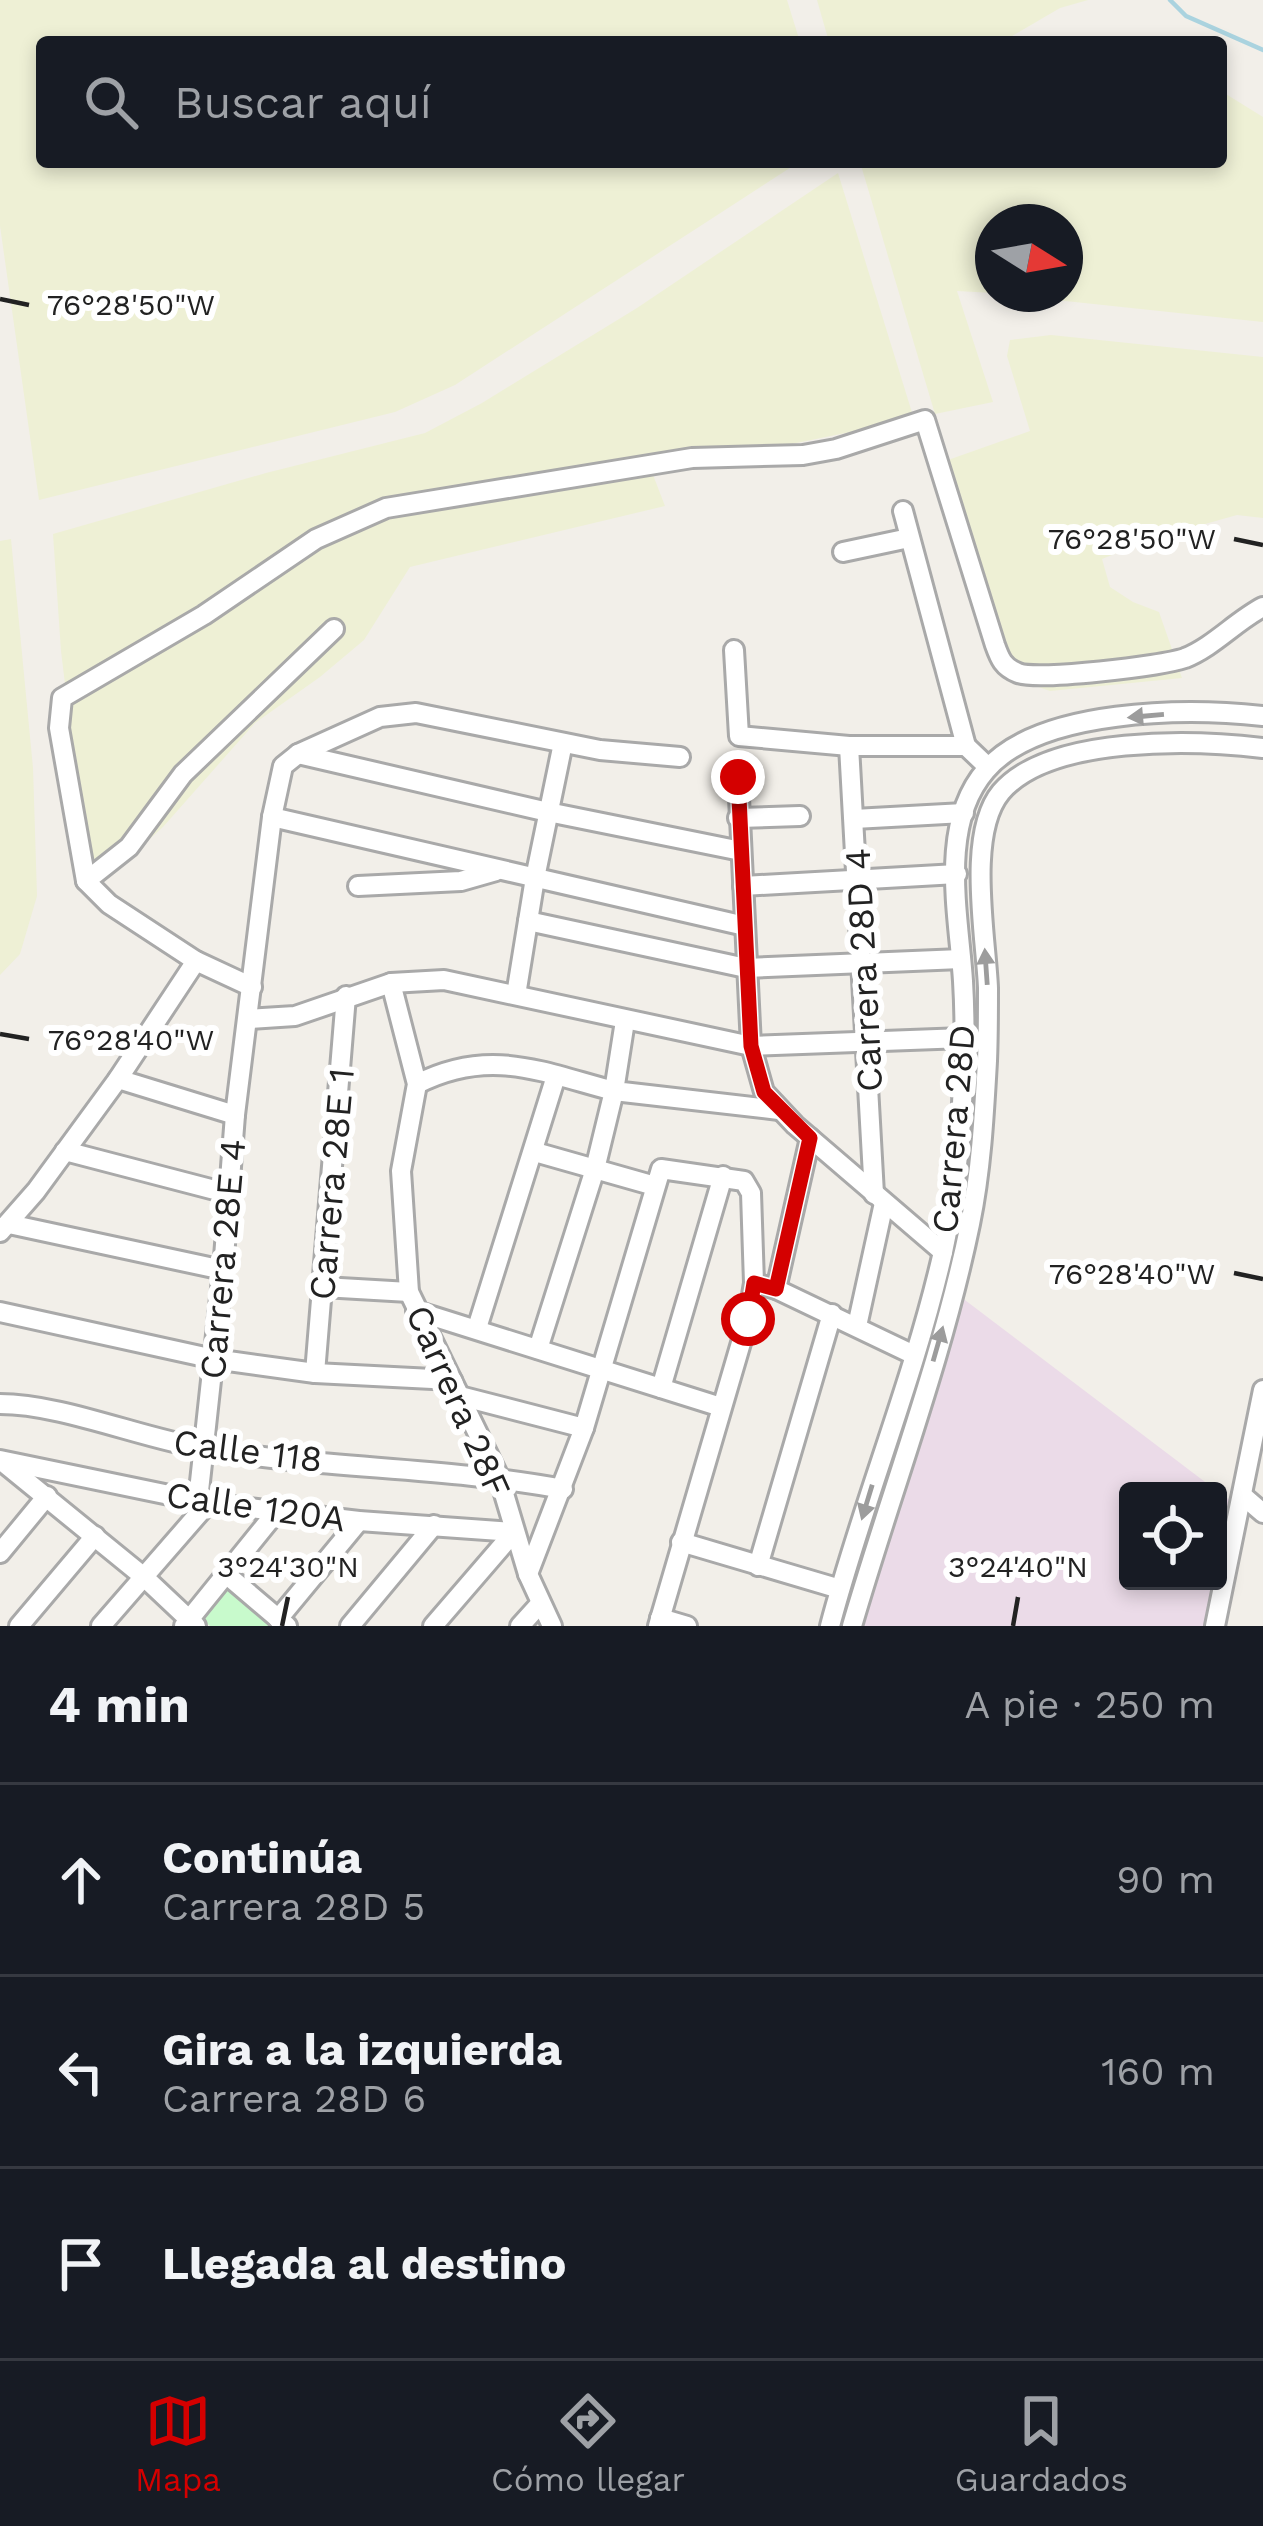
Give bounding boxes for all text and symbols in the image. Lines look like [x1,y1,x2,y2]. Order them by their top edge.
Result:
search box [36,36,1227,168]
icon: search [78,69,144,135]
text: Buscar aquí [174,76,432,129]
north arrow [975,204,1083,312]
text: 76°28'50"W [47,287,215,322]
text: 76°28'50"W [1048,521,1216,556]
one-way arrow [1127,707,1165,726]
route end [711,750,765,804]
street label: Carrera 28D 4 [837,847,891,1093]
one-way arrow [977,948,996,985]
text: 76°28'40"W [48,1022,214,1057]
street label: Carrera 28D [924,1023,984,1235]
street label: Carrera 28E 1 [301,1067,363,1302]
street label: Carrera 28E 4 [192,1137,254,1381]
text: 76°28'40"W [1049,1256,1215,1291]
route start [721,1292,775,1346]
street label: Carrera 28F [397,1299,519,1504]
one-way arrow [930,1325,948,1362]
street label: Calle 118 [171,1421,325,1481]
street label: Calle 120A [164,1474,348,1540]
map controls [1119,1482,1227,1590]
button: locate [1119,1482,1227,1590]
one-way arrow [856,1484,875,1521]
text: 3°24'30"N [217,1549,359,1584]
text: 3°24'40"N [948,1549,1088,1584]
text: 4 min [48,1675,190,1734]
text: A pie · 250 m [965,1682,1215,1727]
text: Continúa [162,1831,362,1884]
icon: ahead [48,1847,114,1913]
text: 90 m [1116,1857,1215,1902]
text: Carrera 28D 5 [162,1884,425,1929]
text: Gira a la izquierda [162,2023,562,2076]
icon: left [48,2039,114,2105]
text: 160 m [1101,2049,1215,2094]
text: Carrera 28D 6 [162,2076,426,2121]
icon: arrive [48,2231,114,2297]
text: Llegada al destino [162,2237,567,2290]
tab: Mapa [135,2388,221,2499]
tab: Cómo llegar [491,2388,685,2499]
tab: Guardados [955,2388,1128,2499]

